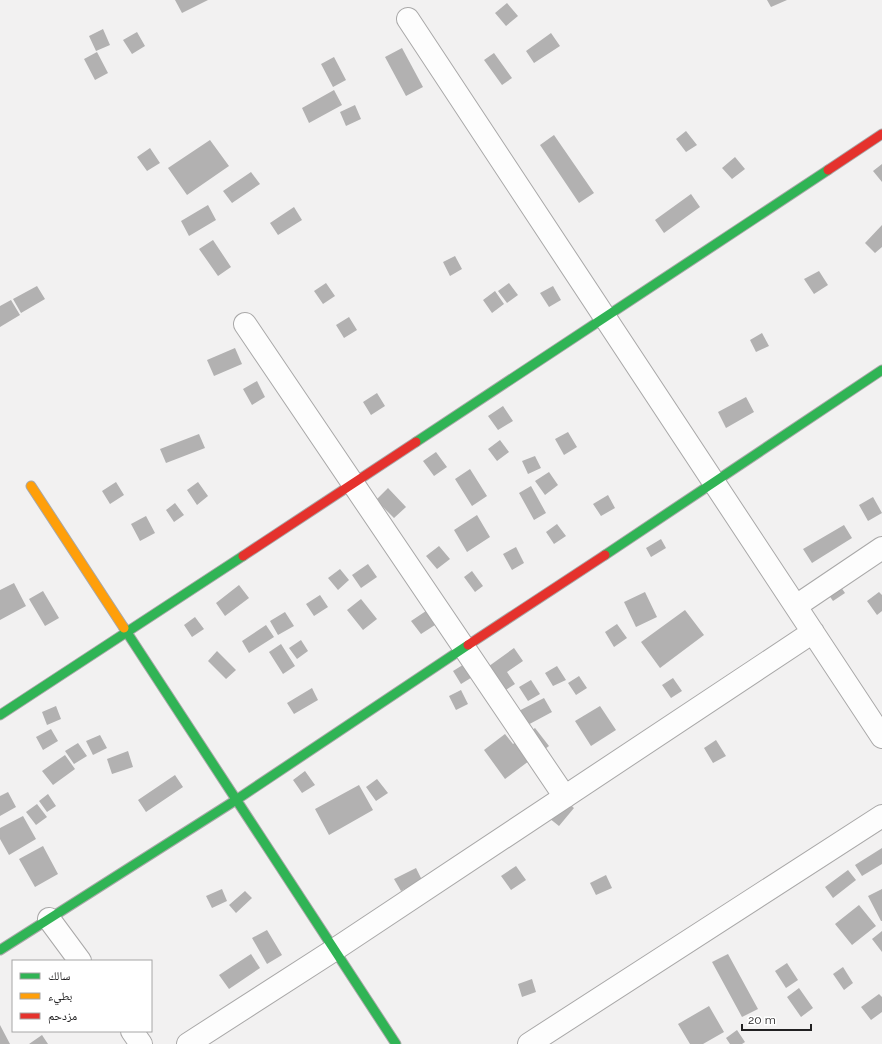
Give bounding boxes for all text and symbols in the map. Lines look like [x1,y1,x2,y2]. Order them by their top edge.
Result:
legend [12,960,152,1032]
text: سالك [48,969,70,983]
text: بطيء [48,989,72,1006]
scale bar [742,1006,811,1032]
text: مزدحم [48,1009,77,1024]
text: 20 m [748,1013,776,1027]

